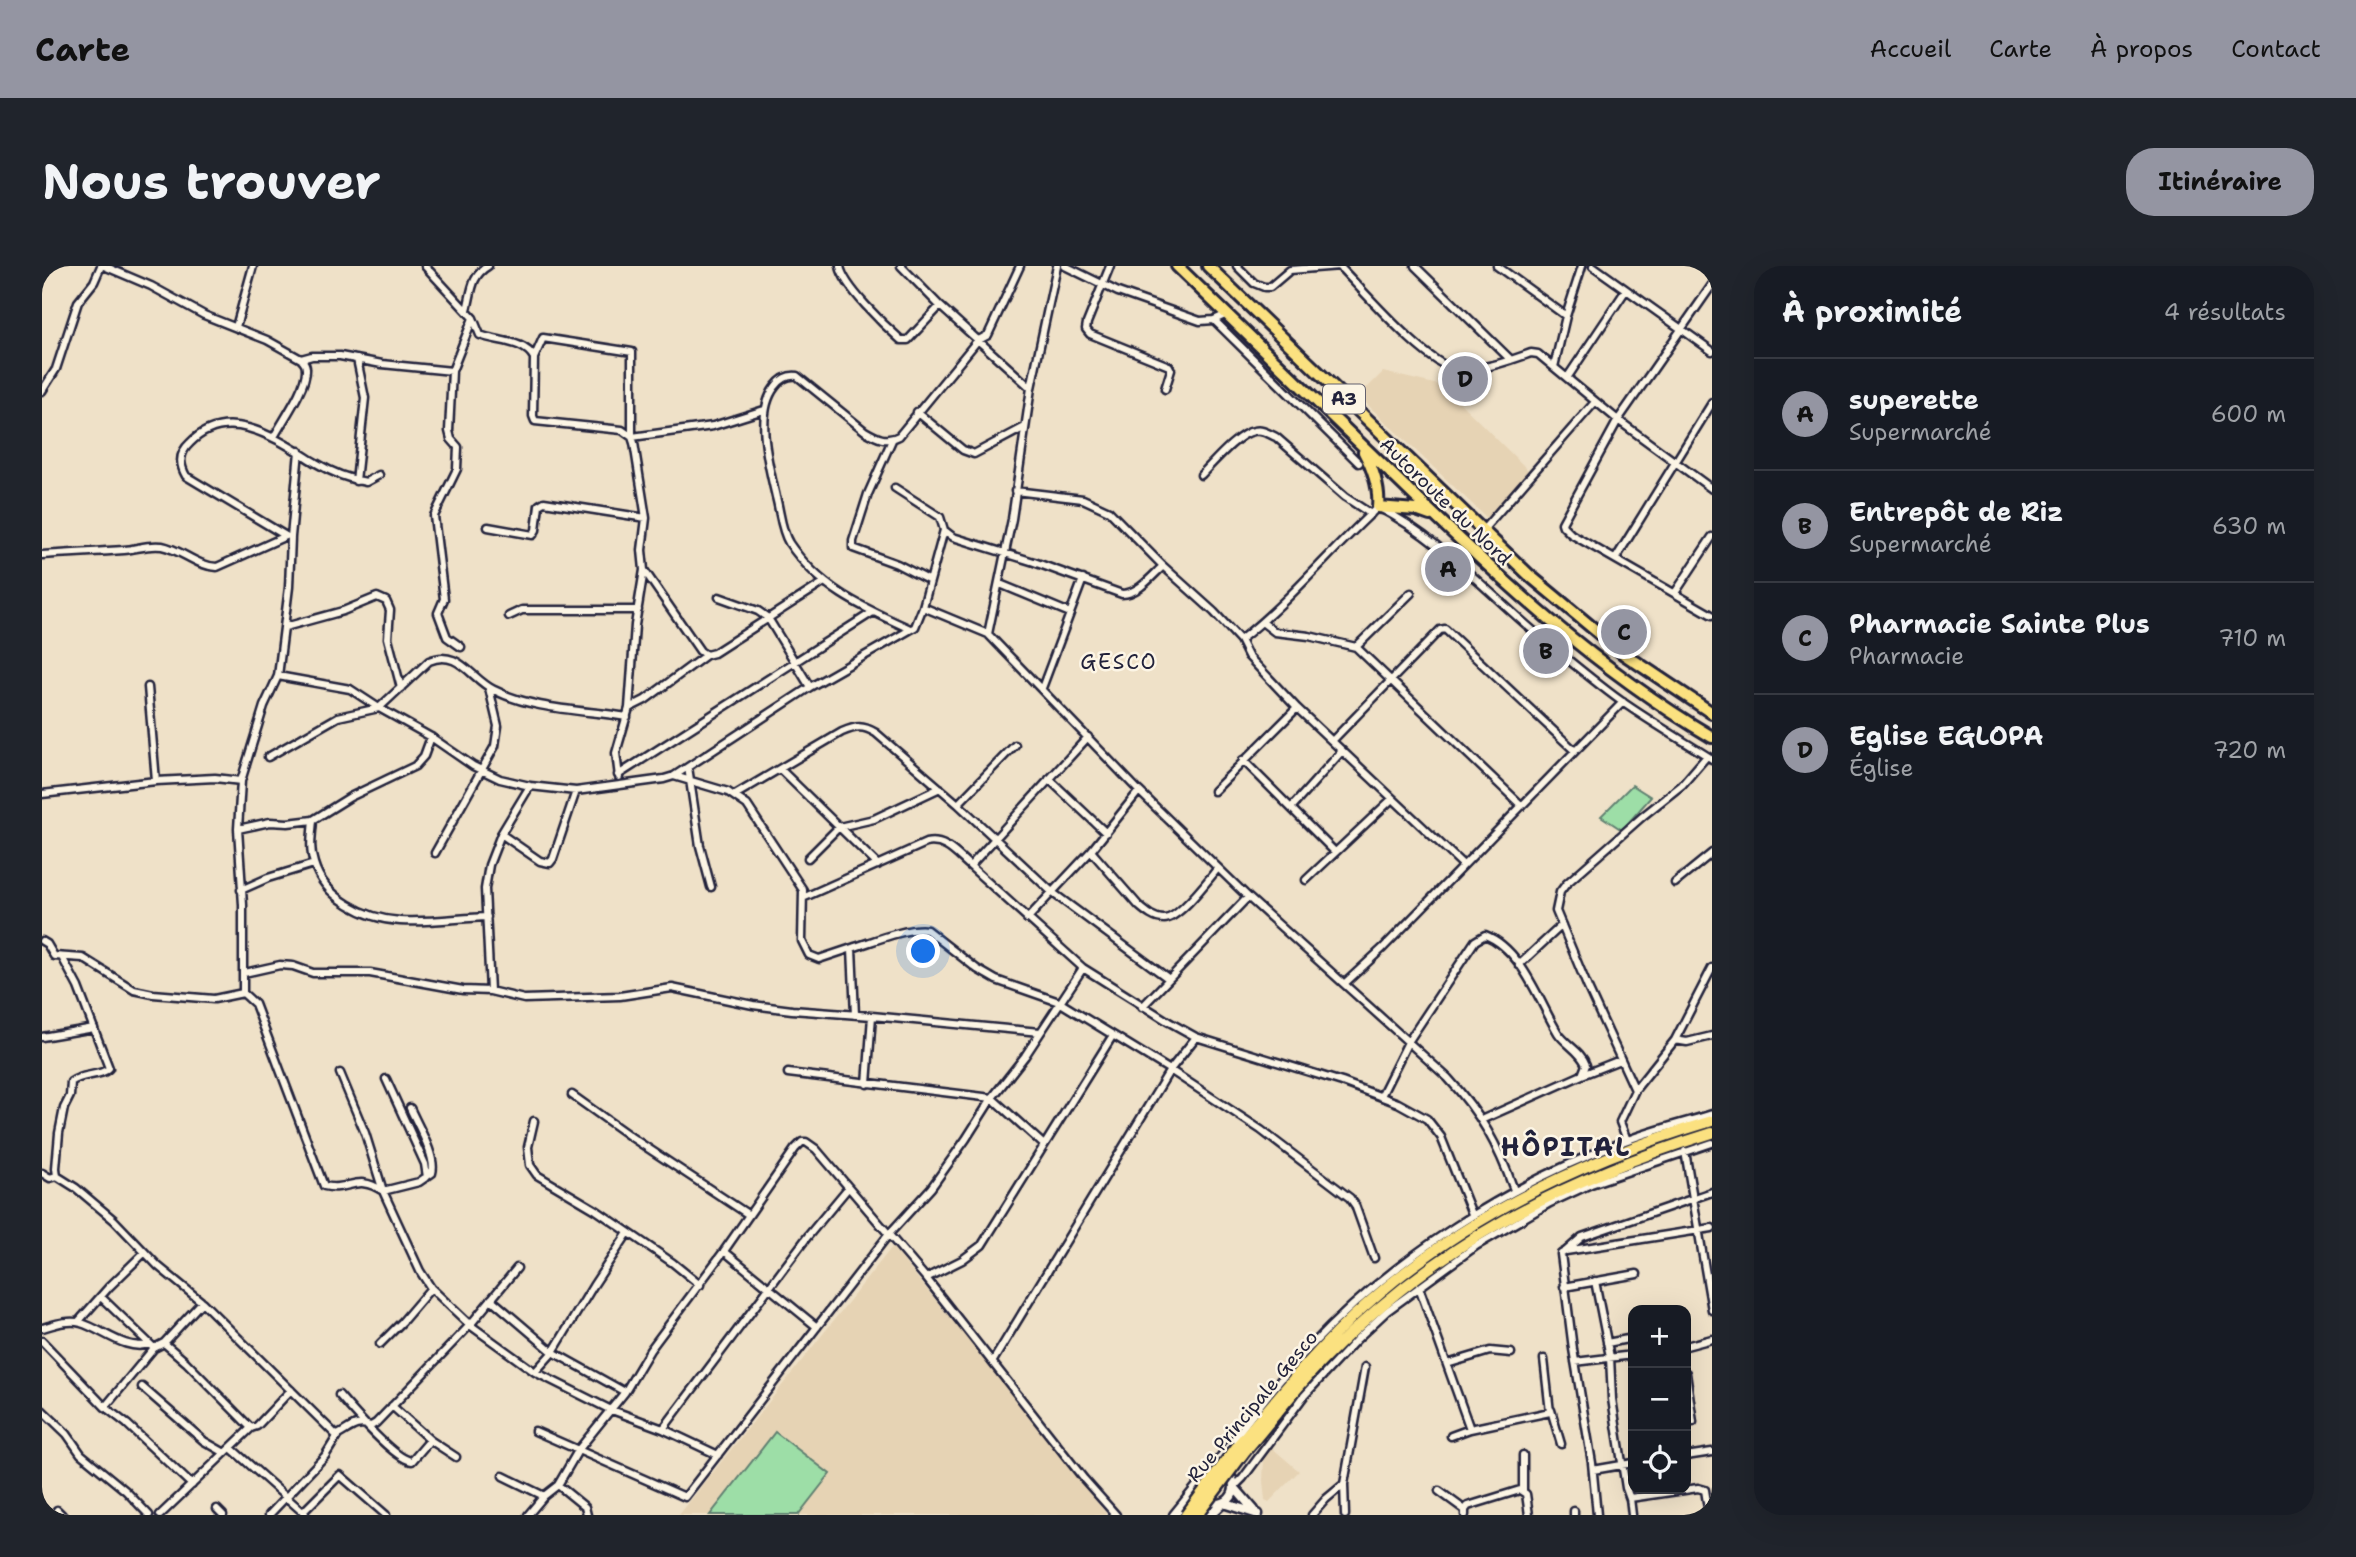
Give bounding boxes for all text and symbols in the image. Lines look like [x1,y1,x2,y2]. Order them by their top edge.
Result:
text: Carte [35,27,130,72]
text: Accueil [1870,33,1951,65]
text: Carte [1989,33,2052,65]
text: À propos [2090,33,2193,65]
text: Contact [2231,33,2321,65]
button: Itinéraire [2126,148,2314,216]
text: Nous trouver [42,149,381,215]
text: À proximité [1782,291,1962,332]
text: 4 résultats [2164,297,2286,327]
pin: D [1442,353,1488,405]
text: superette [1849,382,1979,417]
road number: A3 [1323,384,1365,414]
text: A [1796,399,1814,429]
text: 600 m [2211,399,2286,429]
text: Supermarché [1849,417,1992,447]
street label: Autoroute du Nord [1376,432,1516,570]
text: Entrepôt de Riz [1849,494,2064,529]
text: B [1798,511,1812,541]
text: 630 m [2212,511,2286,541]
text: Supermarché [1849,529,1992,559]
pin: A [1425,543,1471,595]
pin: C [1601,606,1647,658]
text: Pharmacie Sainte Plus [1849,606,2150,641]
text: C [1798,623,1812,653]
text: 710 m [2218,623,2286,653]
pin: B [1523,625,1569,677]
text: Pharmacie [1849,641,1964,671]
district label: GESCO [1080,648,1158,676]
text: Eglise EGLOPA [1849,718,2043,753]
text: D [1797,735,1813,765]
text: 720 m [2213,735,2286,765]
text: Église [1849,753,1913,783]
your location [906,934,940,968]
district label: HÔPITAL [1501,1129,1631,1164]
map controls [1628,1305,1691,1494]
button: + [1628,1305,1691,1368]
street label: Rue Principale Gesco [1182,1325,1323,1487]
button: − [1628,1368,1691,1431]
button: locate [1628,1431,1691,1494]

